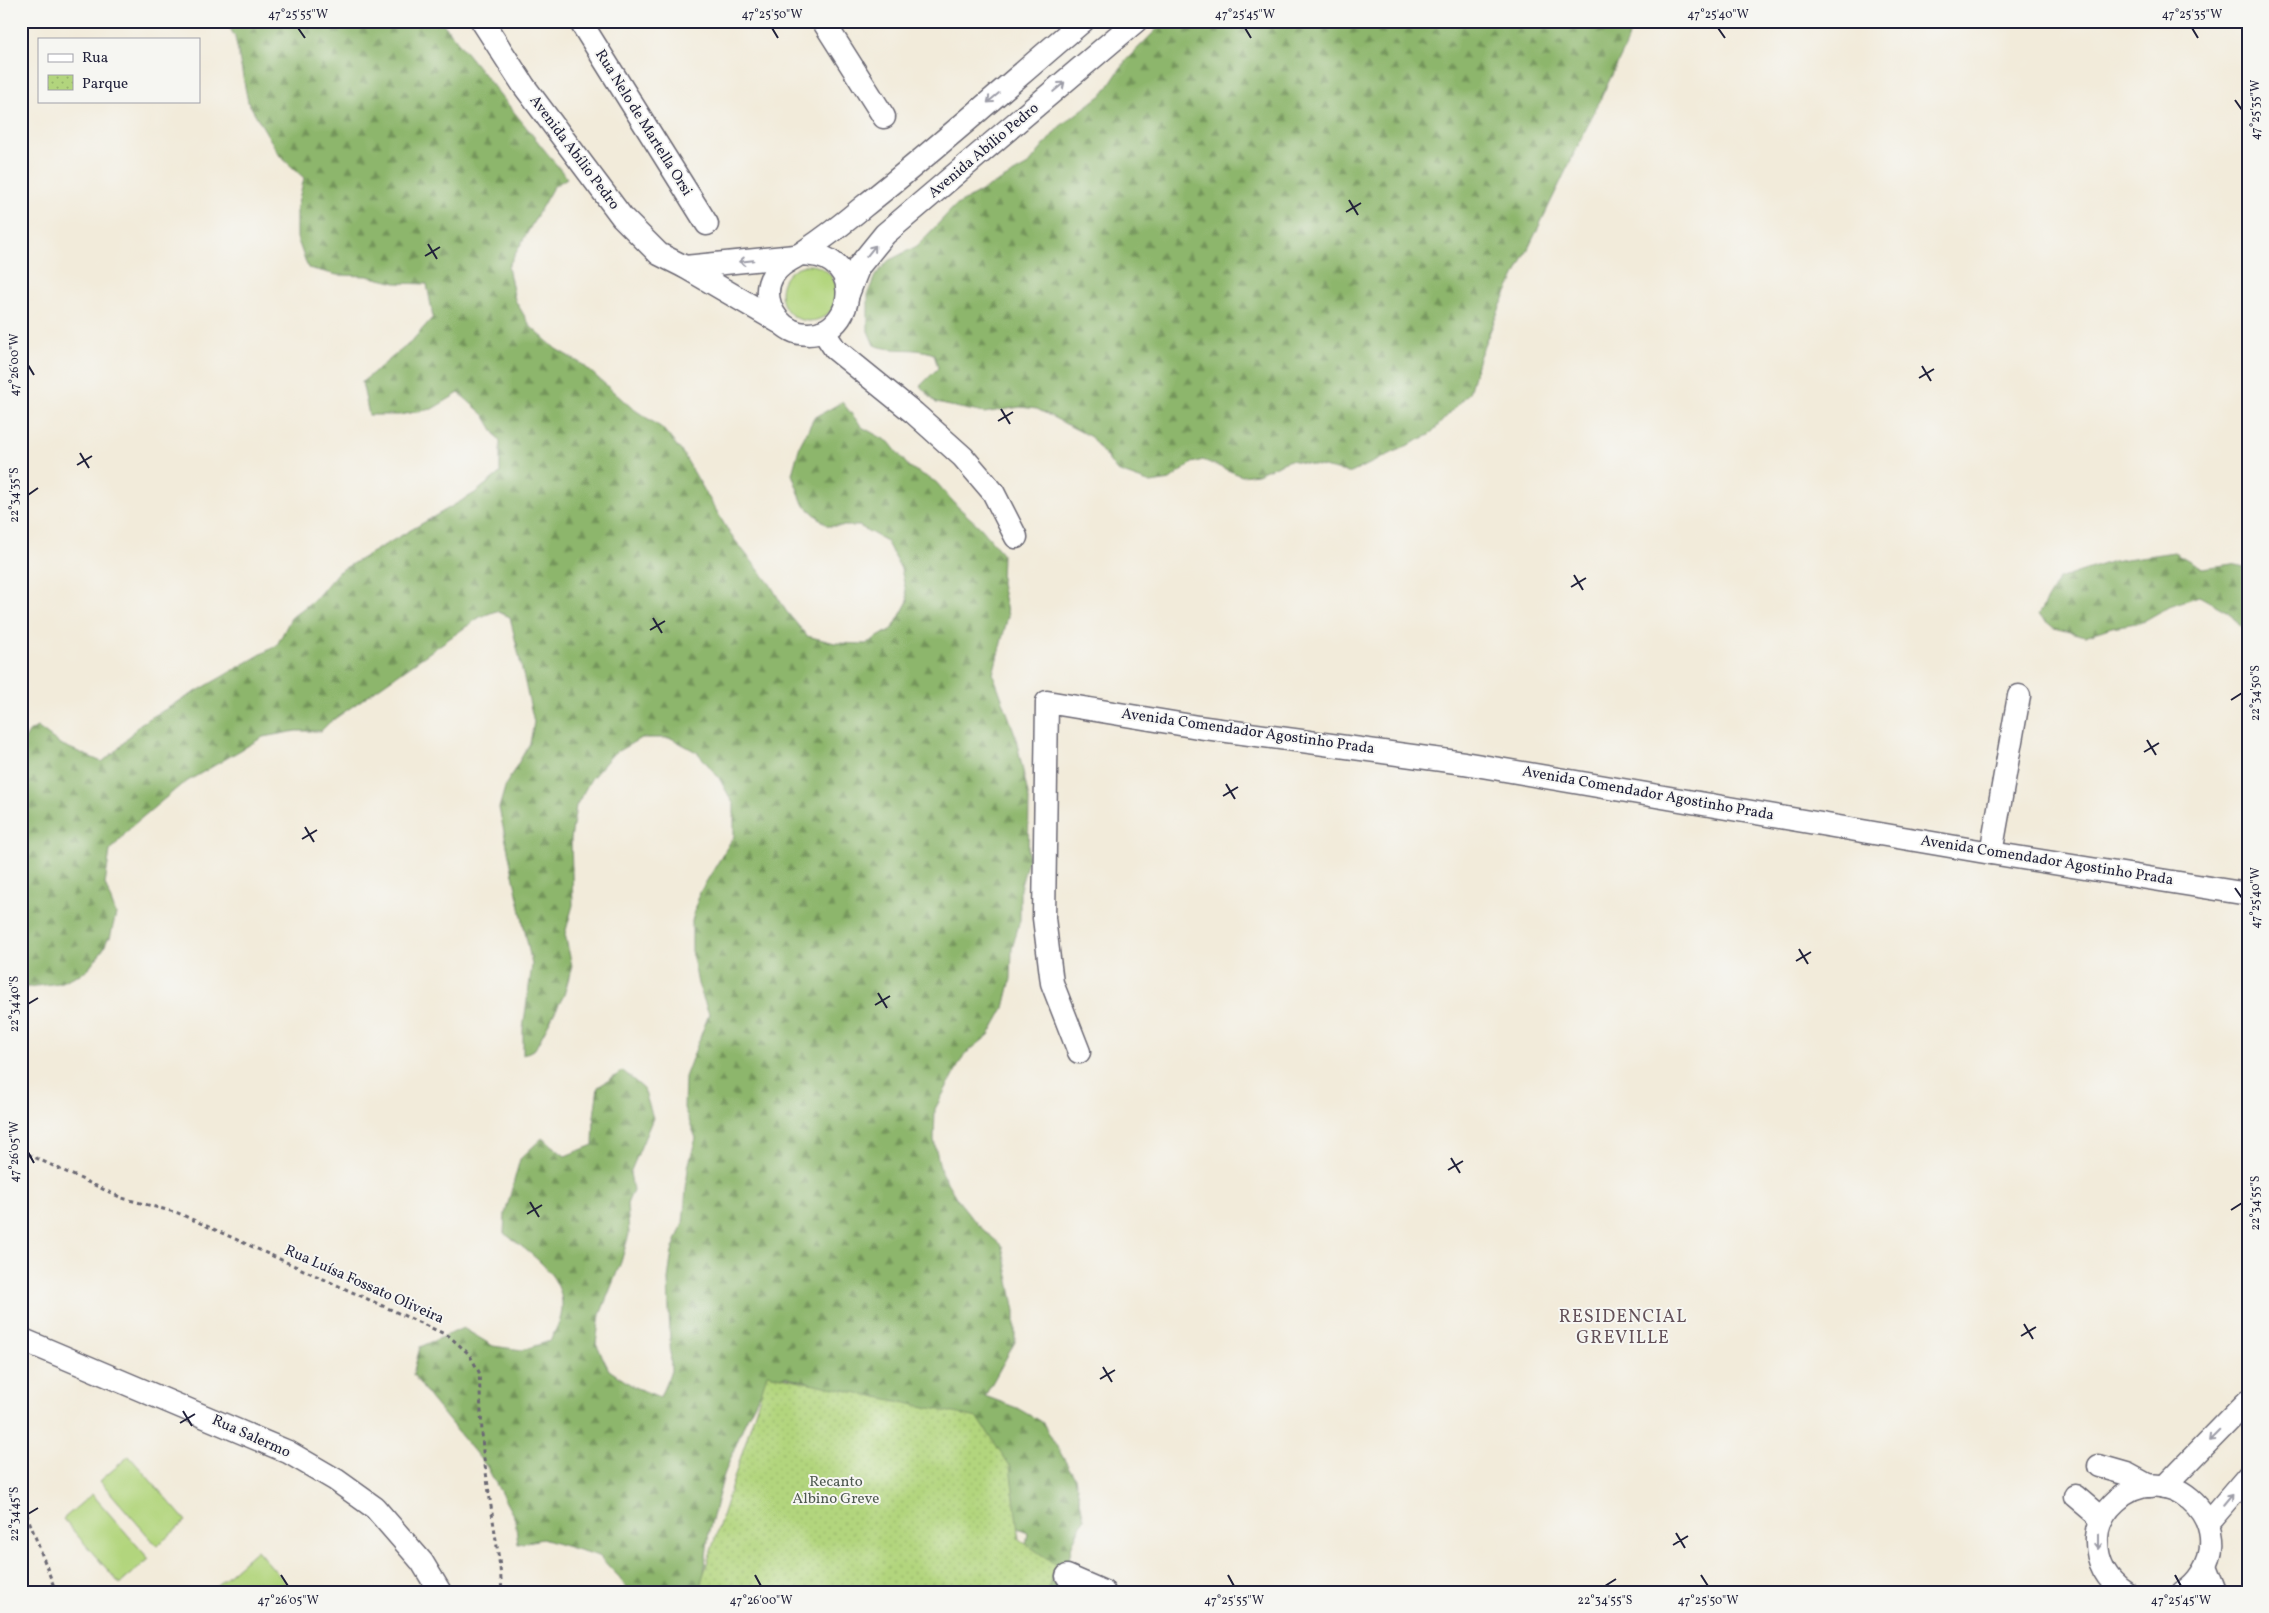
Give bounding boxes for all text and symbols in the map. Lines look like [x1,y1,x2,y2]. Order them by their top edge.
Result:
text: 47°25'55"W [268,7,328,23]
text: 47°25'50"W [741,7,803,23]
text: 47°25'45"W [1215,7,1275,23]
text: 47°25'40"W [1687,7,1749,23]
text: 47°25'35"W [2162,7,2222,23]
legend [38,38,200,102]
street label: Rua Nelo de Martella Orsi [589,46,697,200]
text: Rua [82,48,108,69]
text: Parque [82,74,128,95]
text: 47°25'35"W [2248,80,2264,140]
one-way arrow [1052,81,1065,93]
street label: Avenida Abílio Pedro [524,91,624,215]
one-way arrow [986,92,999,104]
street label: Avenida Abílio Pedro [924,98,1044,204]
one-way arrow [865,245,876,258]
one-way arrow [738,256,754,266]
text: 47°26'00"W [7,333,23,397]
text: 22°34'35"S [7,467,23,523]
text: 22°34'50"S [2248,665,2264,721]
street label: Avenida Comendador Agostinho Prada [1120,704,1376,760]
street label: Avenida Comendador Agostinho Prada [1520,761,1776,827]
street label: Avenida Comendador Agostinho Prada [1919,831,2175,891]
text: 47°25'40"W [2248,867,2264,929]
text: 22°34'40"S [7,976,23,1032]
text: 47°26'05"W [7,1121,23,1183]
text: 22°34'55"S [2248,1176,2264,1230]
street label: Rua Luísa Fossato Oliveira [281,1240,447,1330]
district label: RESIDENCIAL GREVILLE [1559,1305,1687,1351]
street label: Rua Salermo [208,1410,294,1464]
one-way arrow [2208,1430,2220,1442]
park label: Recanto Albino Greve [793,1472,879,1510]
text: 22°34'45"S [7,1487,23,1541]
one-way arrow [2222,1493,2233,1506]
one-way arrow [2093,1534,2103,1550]
text: 47°26'05"W [257,1593,319,1609]
text: 47°26'00"W [729,1593,793,1609]
text: 47°25'55"W [1204,1593,1264,1609]
text: 22°34'55"S [1578,1593,1632,1609]
text: 47°25'50"W [1677,1593,1739,1609]
text: 47°25'45"W [2151,1593,2211,1609]

